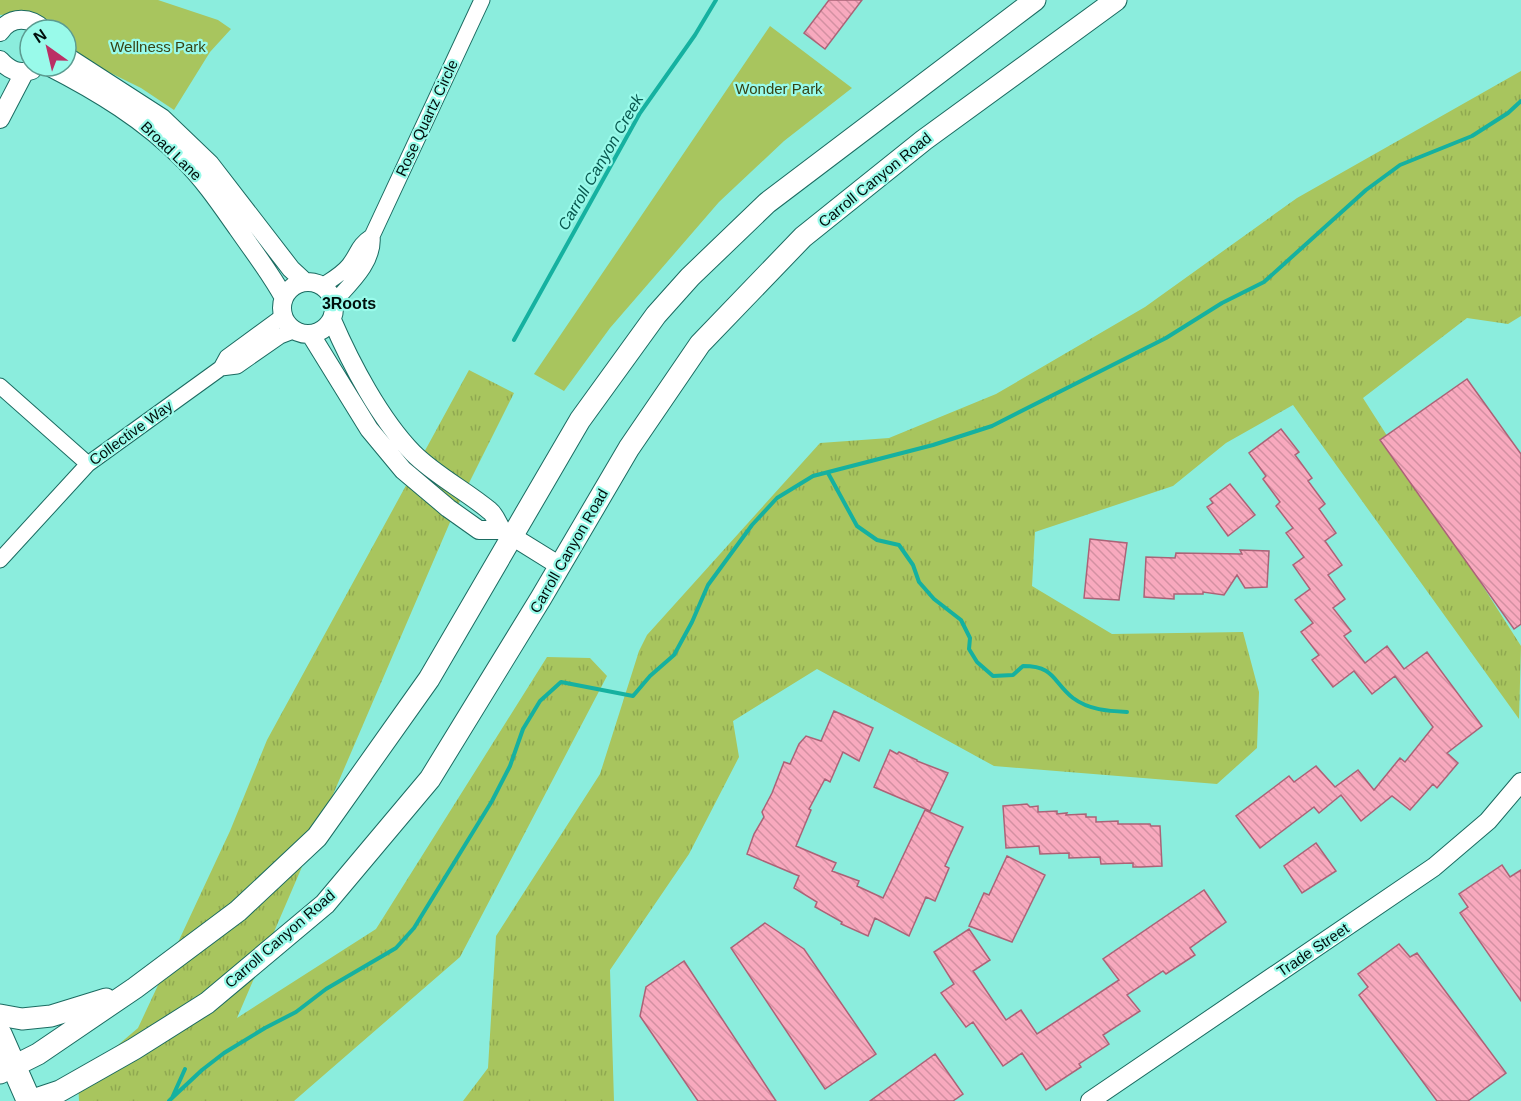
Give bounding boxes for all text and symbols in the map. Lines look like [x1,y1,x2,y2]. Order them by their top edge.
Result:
north arrow [18,18,78,78]
text: N [30,26,49,46]
park label: Wellness Park [110,38,206,55]
street label: Rose Quartz Circle [392,57,461,179]
park label: Wonder Park [735,80,823,97]
water label: Carroll Canyon Creek [555,91,647,233]
street label: Broad Lane [138,118,205,184]
street label: Carroll Canyon Road [815,129,934,230]
district label: 3Roots [322,295,376,312]
street label: Collective Way [86,396,176,468]
street label: Carroll Canyon Road [526,486,611,616]
street label: Carroll Canyon Road [221,886,338,991]
street label: Trade Street [1274,919,1352,980]

